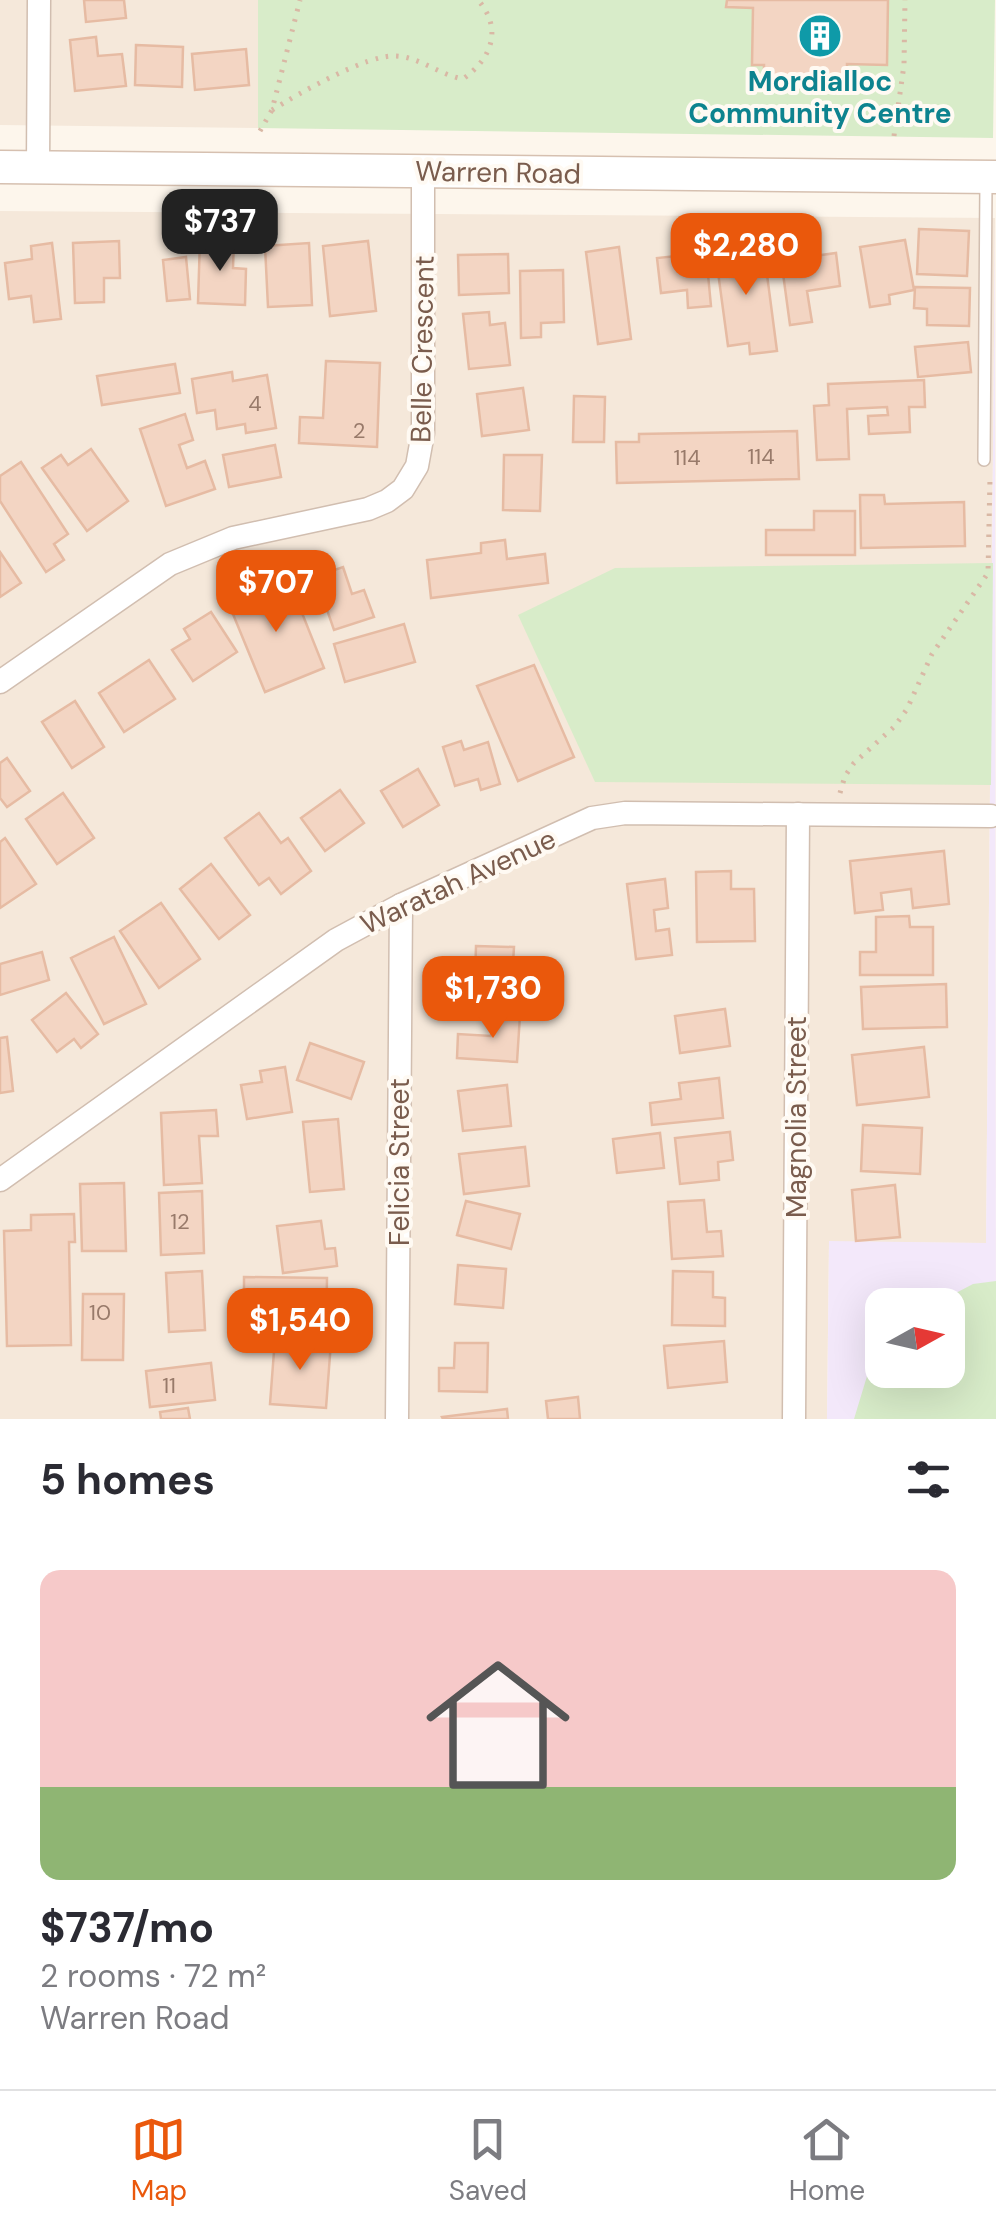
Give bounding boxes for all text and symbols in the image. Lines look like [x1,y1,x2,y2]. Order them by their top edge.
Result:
building icon: Mordialloc Community Centre [797,13,843,59]
place label: Mordialloc Community Centre [688,63,952,132]
street label: Warren Road [415,153,581,192]
pin: $737 [161,189,279,274]
text: $737 [184,200,256,242]
pin: $2,280 [665,213,827,298]
text: $2,280 [693,224,799,266]
street label: Belle Crescent [402,255,443,443]
house number: 4 [248,389,262,418]
house number: 2 [353,416,365,445]
house number: 114 [747,442,775,471]
house number: 114 [673,443,701,472]
pin: $707 [217,550,335,635]
text: $707 [238,561,314,603]
street label: Waratah Avenue [355,820,562,943]
pin: $1,730 [412,956,574,1041]
text: $1,730 [444,967,542,1009]
street label: Magnolia Street [778,1016,815,1218]
street label: Felicia Street [381,1078,418,1246]
house number: 12 [170,1207,190,1236]
pin: $1,540 [219,1288,381,1373]
north arrow [865,1288,965,1388]
map controls [865,1288,965,1388]
house number: 10 [89,1298,111,1327]
text: $1,540 [249,1299,351,1341]
house number: 11 [162,1371,176,1400]
text: 5 homes [40,1452,215,1507]
icon: filters [901,1452,956,1507]
icon: home [408,1635,588,1815]
text: $737/mo [40,1900,214,1955]
text: 2 rooms · 72 m² [40,1955,266,1997]
text: Warren Road [40,1997,229,2039]
tab: Map [131,2112,187,2209]
tab: Saved [449,2112,527,2209]
tab: Home [789,2112,865,2209]

